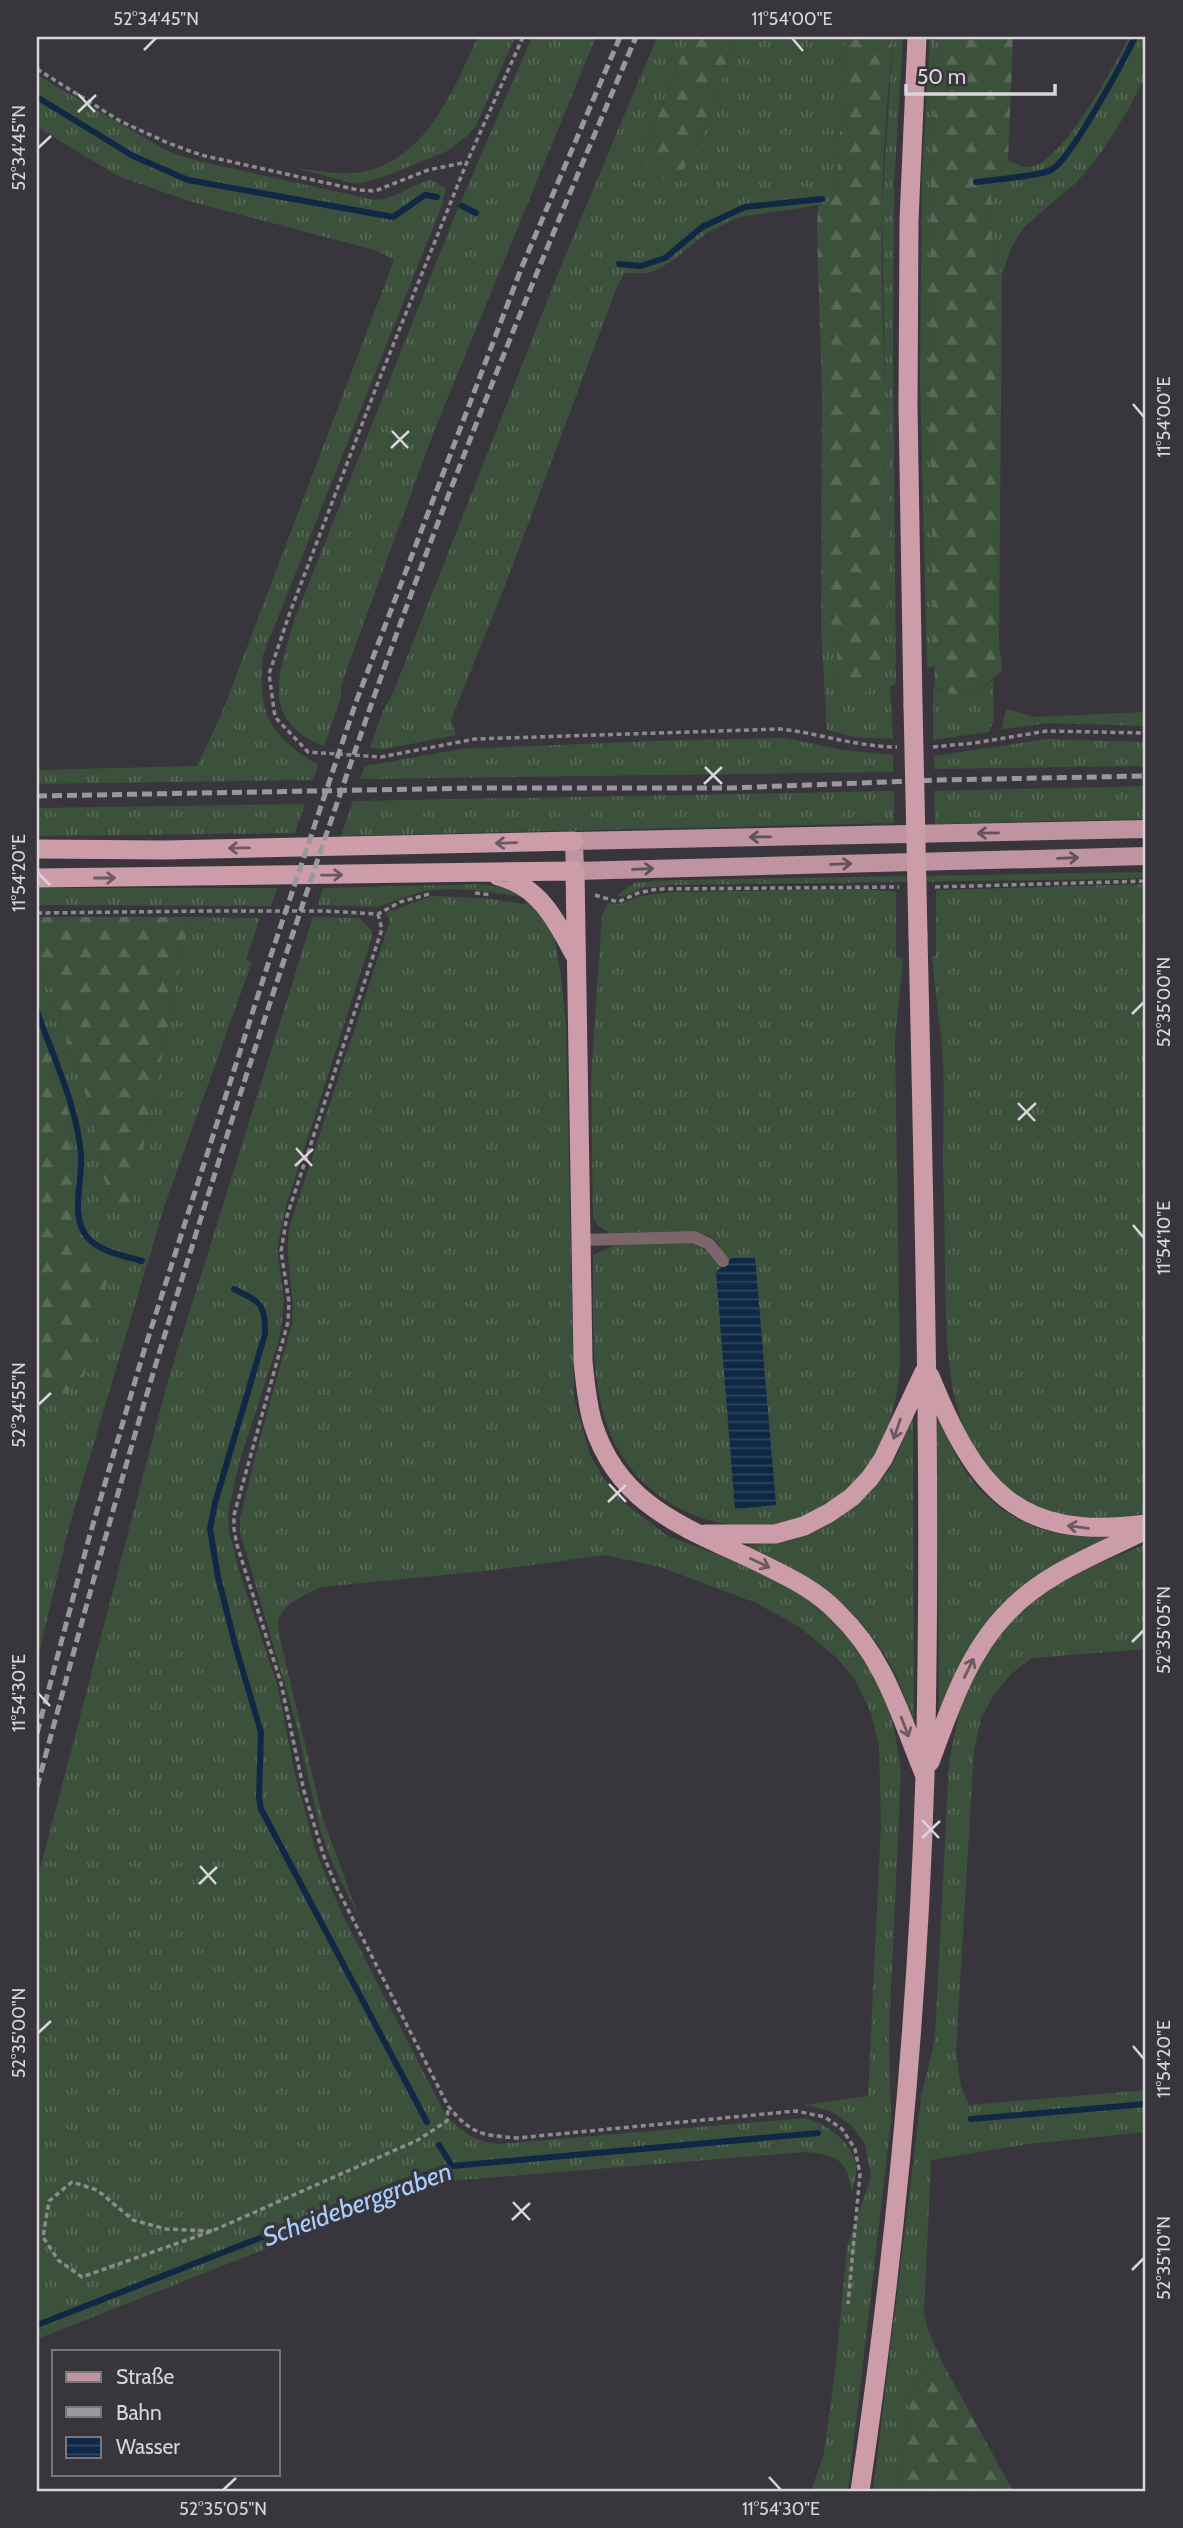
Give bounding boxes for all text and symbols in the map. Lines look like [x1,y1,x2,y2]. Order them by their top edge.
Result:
text: 52°34'45"N [113,8,199,30]
text: 11°54'00"E [752,8,832,30]
scale bar [906,52,1055,96]
text: 50 m [917,64,966,89]
text: 52°34'45"N [8,105,30,191]
text: 11°54'00"E [1153,377,1175,457]
one-way arrow [976,826,999,839]
one-way arrow [749,830,772,844]
text: 11°54'20"E [8,834,30,912]
one-way arrow [495,836,518,850]
one-way arrow [228,842,251,855]
one-way arrow [1056,851,1079,865]
one-way arrow [829,857,852,871]
one-way arrow [631,862,654,876]
one-way arrow [321,868,344,882]
one-way arrow [93,871,116,885]
text: 52°35'00"N [1153,957,1175,1047]
text: 11°54'10"E [1153,1201,1175,1275]
text: 52°34'55"N [8,1362,30,1448]
one-way arrow [890,1418,902,1440]
one-way arrow [1068,1520,1090,1533]
one-way arrow [749,1557,770,1570]
text: 52°35'05"N [1153,1586,1175,1674]
text: 11°54'30"E [8,1654,30,1732]
one-way arrow [963,1658,977,1679]
one-way arrow [900,1716,913,1738]
text: 52°35'00"N [8,1988,30,2078]
text: 11°54'20"E [1153,2020,1175,2098]
water label: Scheideberggraben [258,2155,456,2253]
text: 52°35'10"N [1153,2216,1175,2300]
legend [52,2350,280,2476]
text: Straße [116,2364,175,2389]
text: Bahn [116,2400,162,2425]
text: Wasser [116,2434,180,2459]
text: 52°35'05"N [179,2498,267,2520]
text: 11°54'30"E [742,2498,820,2520]

